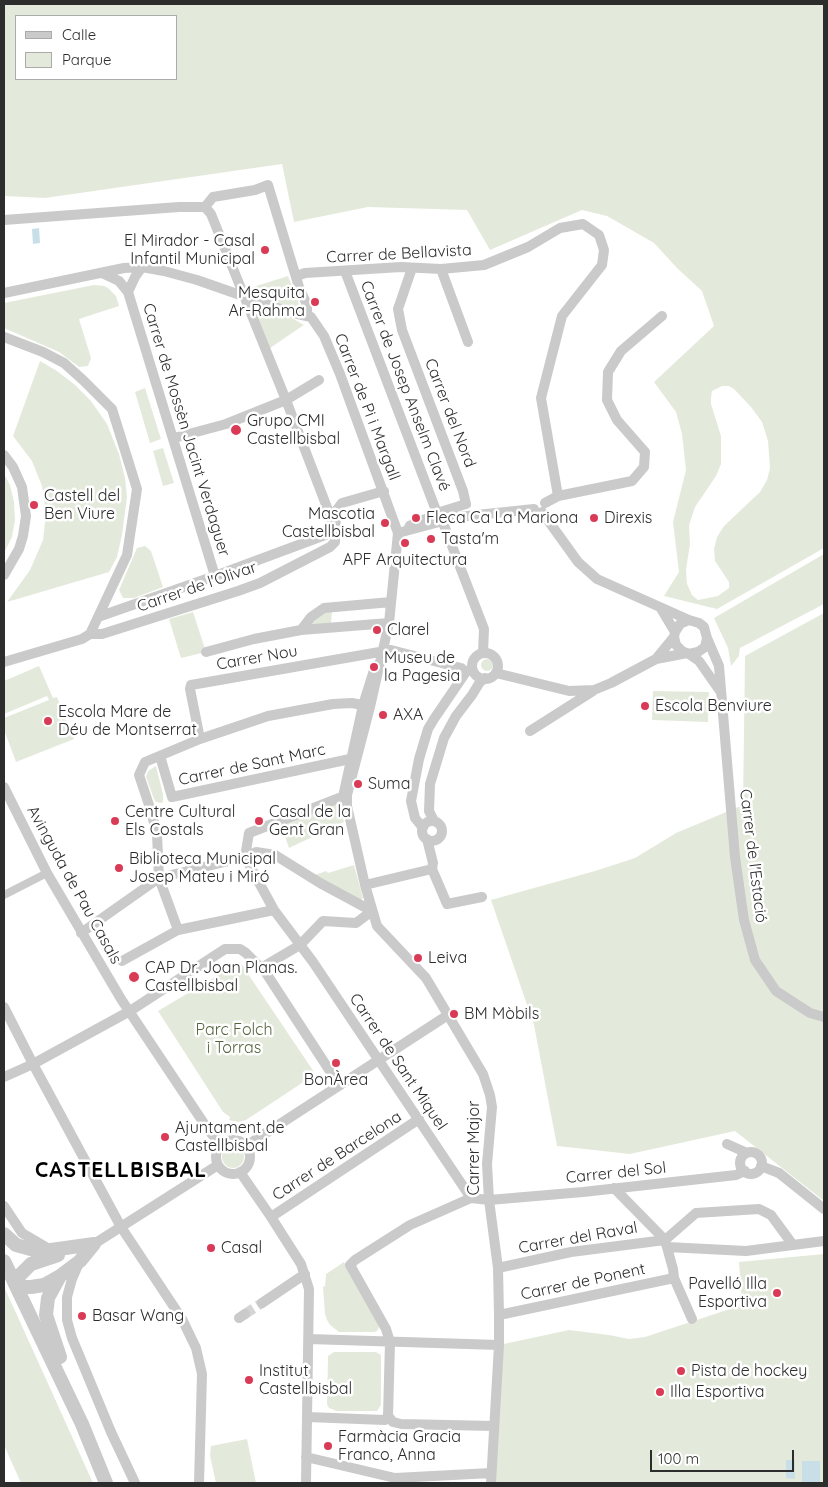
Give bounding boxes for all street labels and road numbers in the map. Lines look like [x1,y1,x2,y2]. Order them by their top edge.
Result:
street label: Carrer de Bellavista [326,241,472,267]
street label: Carrer de Josep Anselm Clavé [356,278,454,494]
street label: Carrer de Mossèn Jacint Verdaguer [138,301,234,559]
street label: Carrer de Pi i Margall [330,331,404,483]
street label: Carrer del Nord [420,356,480,470]
street label: Carrer de l'Olivar [135,558,259,616]
street label: Carrer Nou [215,641,299,675]
street label: Carrer de Sant Marc [177,740,327,790]
street label: Carrer de l'Estació [735,788,771,924]
street label: Avinguda de Pau Casals [22,803,126,967]
street label: Carrer de Sant Miquel [345,990,451,1134]
street label: Carrer Major [464,1101,484,1195]
street label: Carrer de Barcelona [269,1107,405,1205]
street label: Carrer del Sol [565,1158,667,1188]
street label: Carrer del Raval [517,1218,639,1258]
street label: Carrer de Ponent [519,1259,647,1305]

